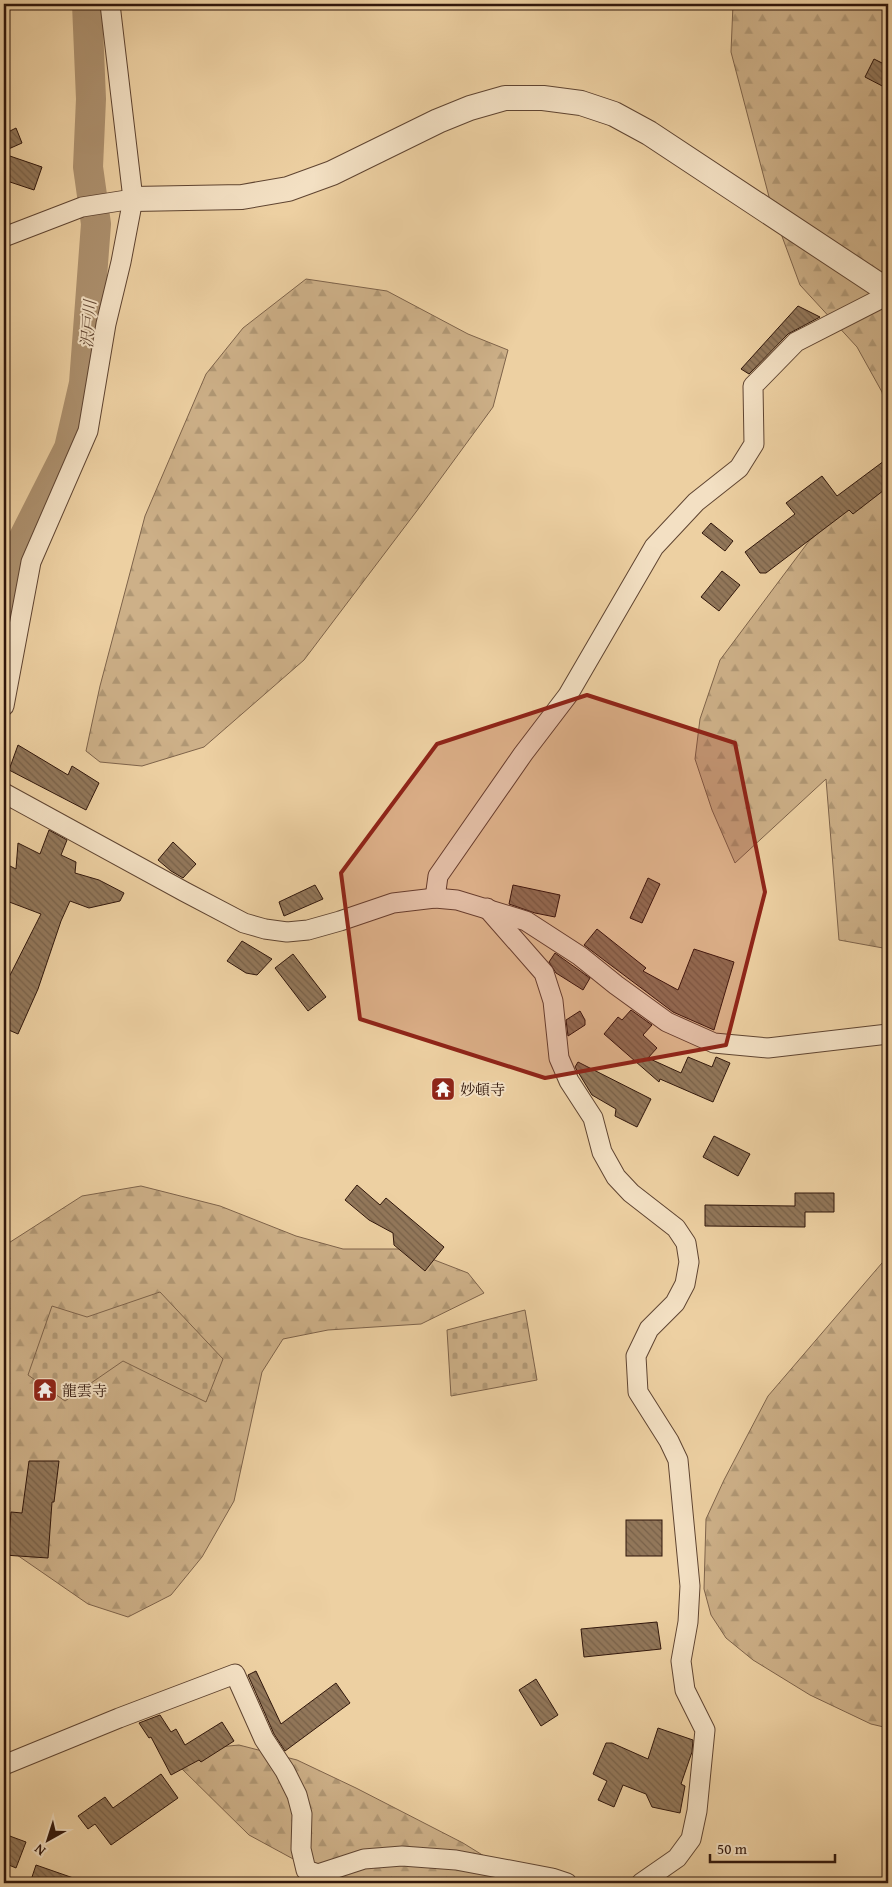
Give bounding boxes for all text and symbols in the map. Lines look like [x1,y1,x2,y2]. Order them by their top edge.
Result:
water label: 沢戸川 [74,297,102,349]
temple icon: 妙頓寺 [430,1076,456,1102]
place label: 妙頓寺 [460,1079,505,1100]
temple icon: 龍雲寺 [32,1377,58,1403]
place label: 龍雲寺 [62,1380,107,1401]
north arrow [22,1814,72,1864]
scale bar [710,1832,834,1864]
text: 50 m [717,1838,748,1859]
text: N [29,1839,50,1861]

